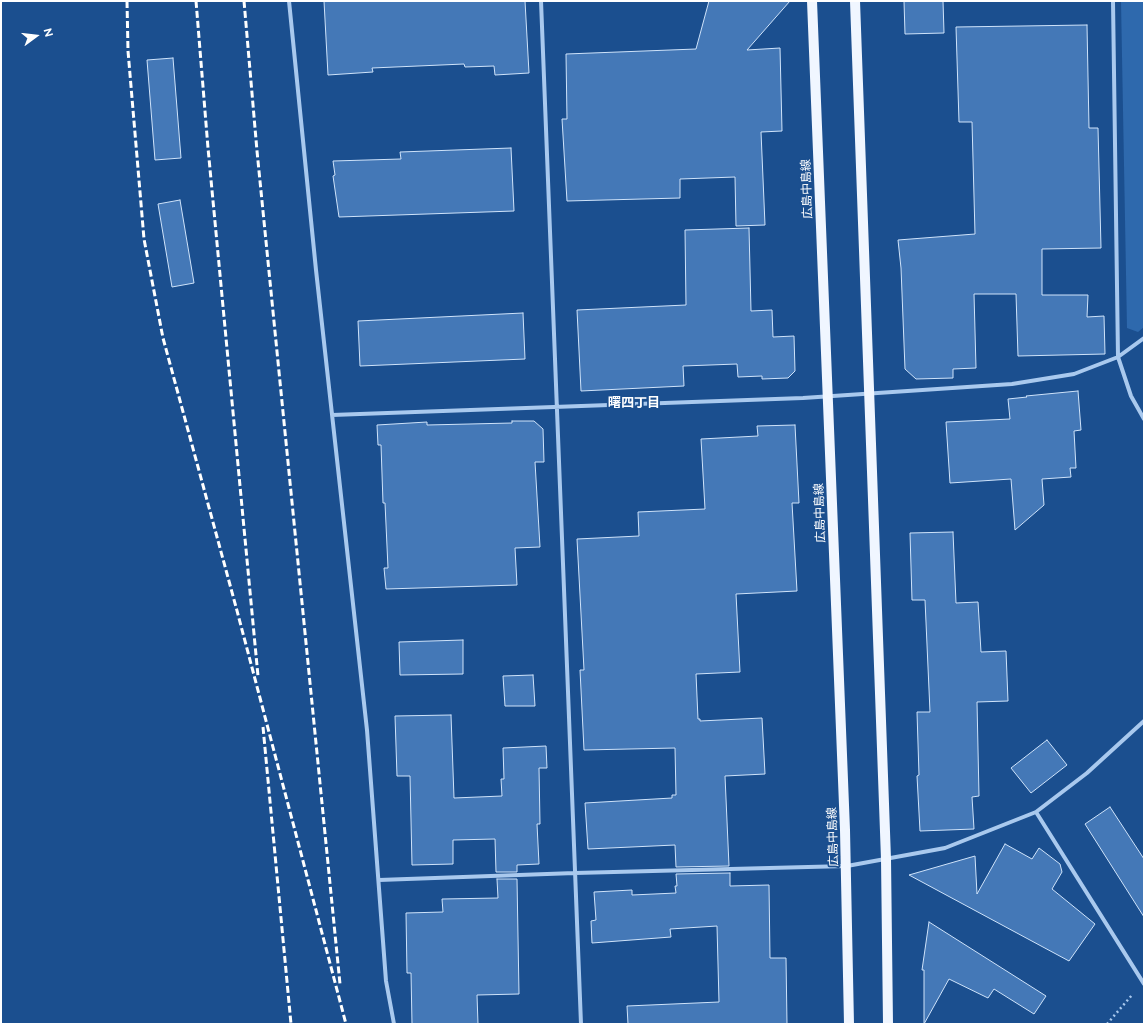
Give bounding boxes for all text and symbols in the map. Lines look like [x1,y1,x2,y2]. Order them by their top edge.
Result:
north arrow [16,16,56,56]
text: N [41,27,55,39]
street label: 広島中島線 [799,159,815,219]
district label: 曙四丁目 [608,395,660,411]
street label: 広島中島線 [812,483,828,543]
street label: 広島中島線 [825,807,841,867]

